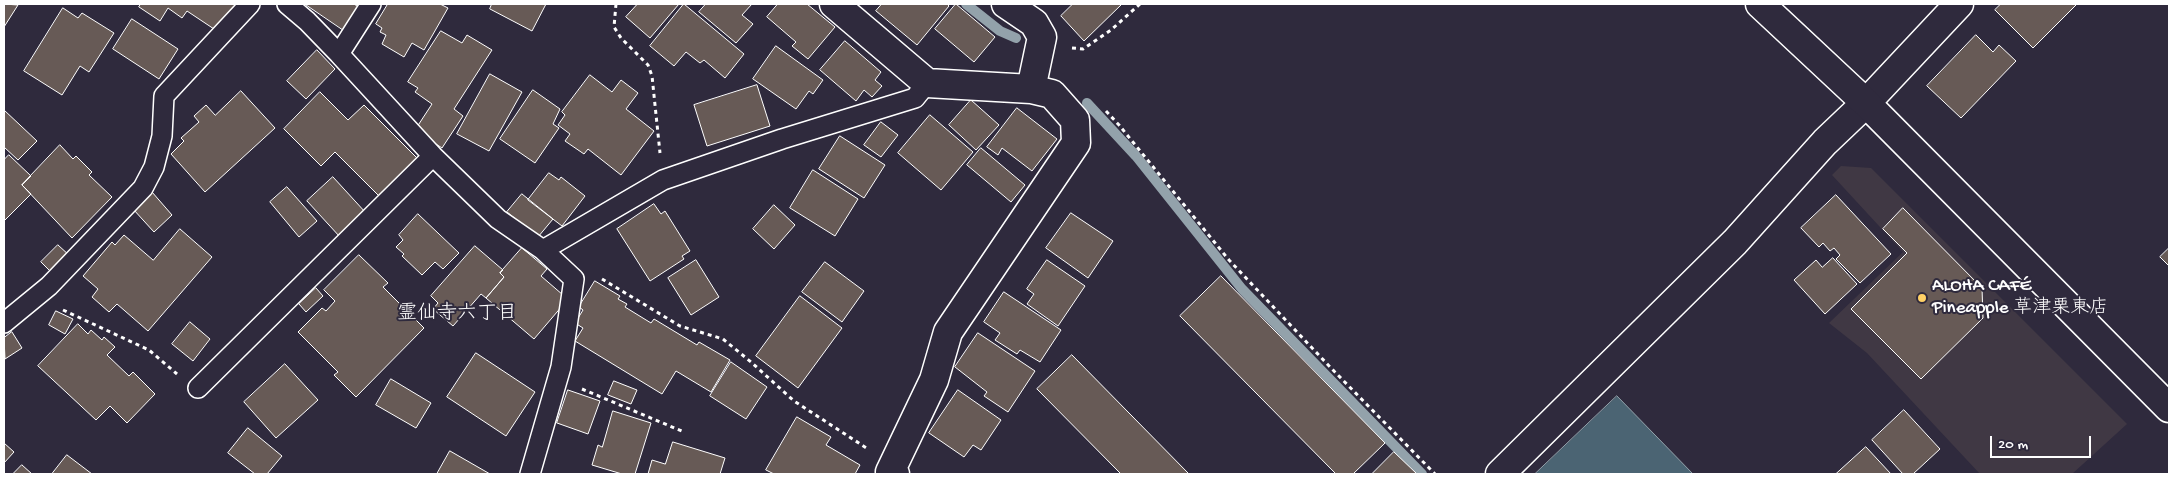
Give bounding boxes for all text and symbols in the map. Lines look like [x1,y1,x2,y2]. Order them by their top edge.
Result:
place label: ALOHA CAFÉ Pineapple 草津栗東店 [1932,276,2108,320]
marker: ALOHA CAFÉ Pineapple 草津栗東店 [1916,292,1928,304]
district label: 霊仙寺六丁目 [397,303,517,327]
scale bar [1993,426,2094,458]
text: 20 m [1998,436,2028,454]

